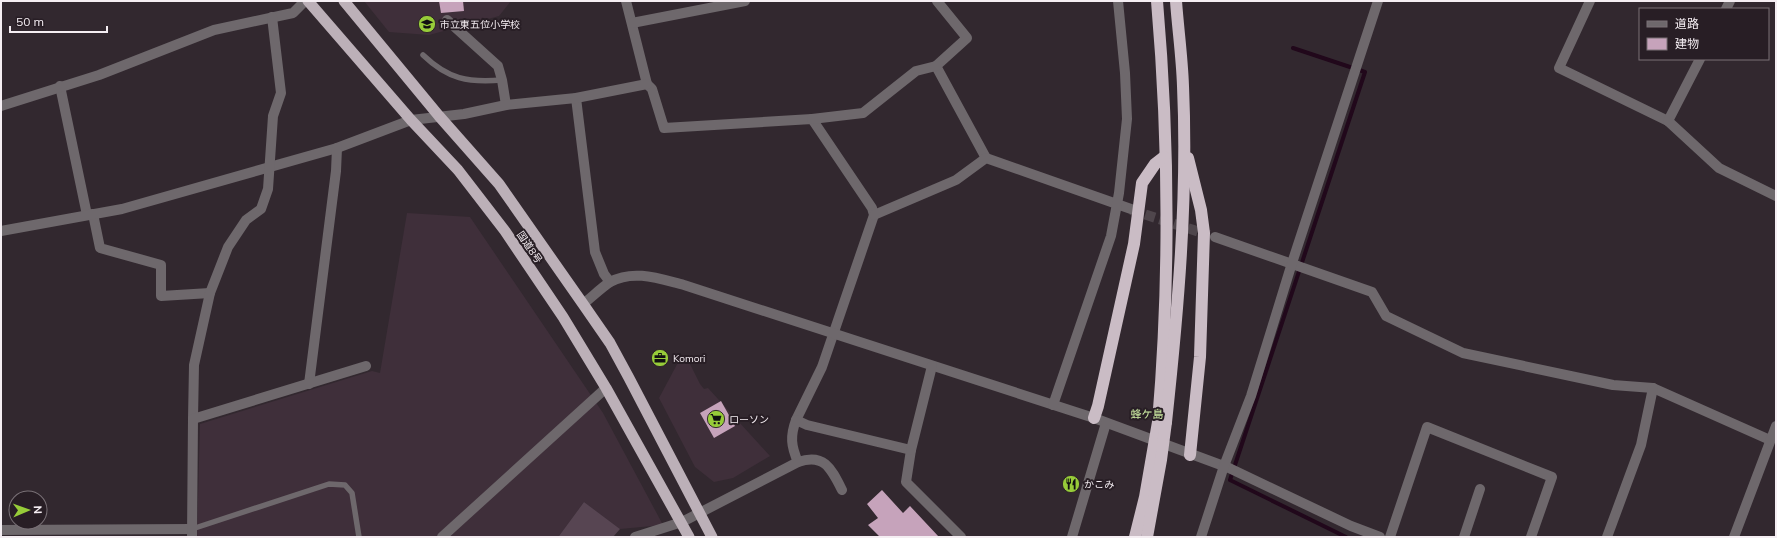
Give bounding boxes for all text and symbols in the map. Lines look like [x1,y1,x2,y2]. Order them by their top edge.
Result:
scale bar [10,8,107,34]
legend [1639,8,1769,60]
text: 50 m [16,14,44,29]
school or university icon: 市立東五位小学校 [417,14,437,34]
text: 道路 [1675,16,1699,31]
place label: 市立東五位小学校 [440,18,520,31]
text: 建物 [1675,36,1699,51]
street label: 国道8号 [514,229,545,266]
office icon: Komori [650,348,670,368]
place label: Komori [673,352,705,365]
district label: 蜂ケ島 [1131,407,1164,421]
supermarket icon: ローソン [706,409,726,429]
place label: ローソン [729,413,769,426]
restaurant icon: かこみ [1061,474,1081,494]
place label: かこみ [1084,478,1114,491]
north arrow [8,490,48,530]
text: N [31,505,45,514]

